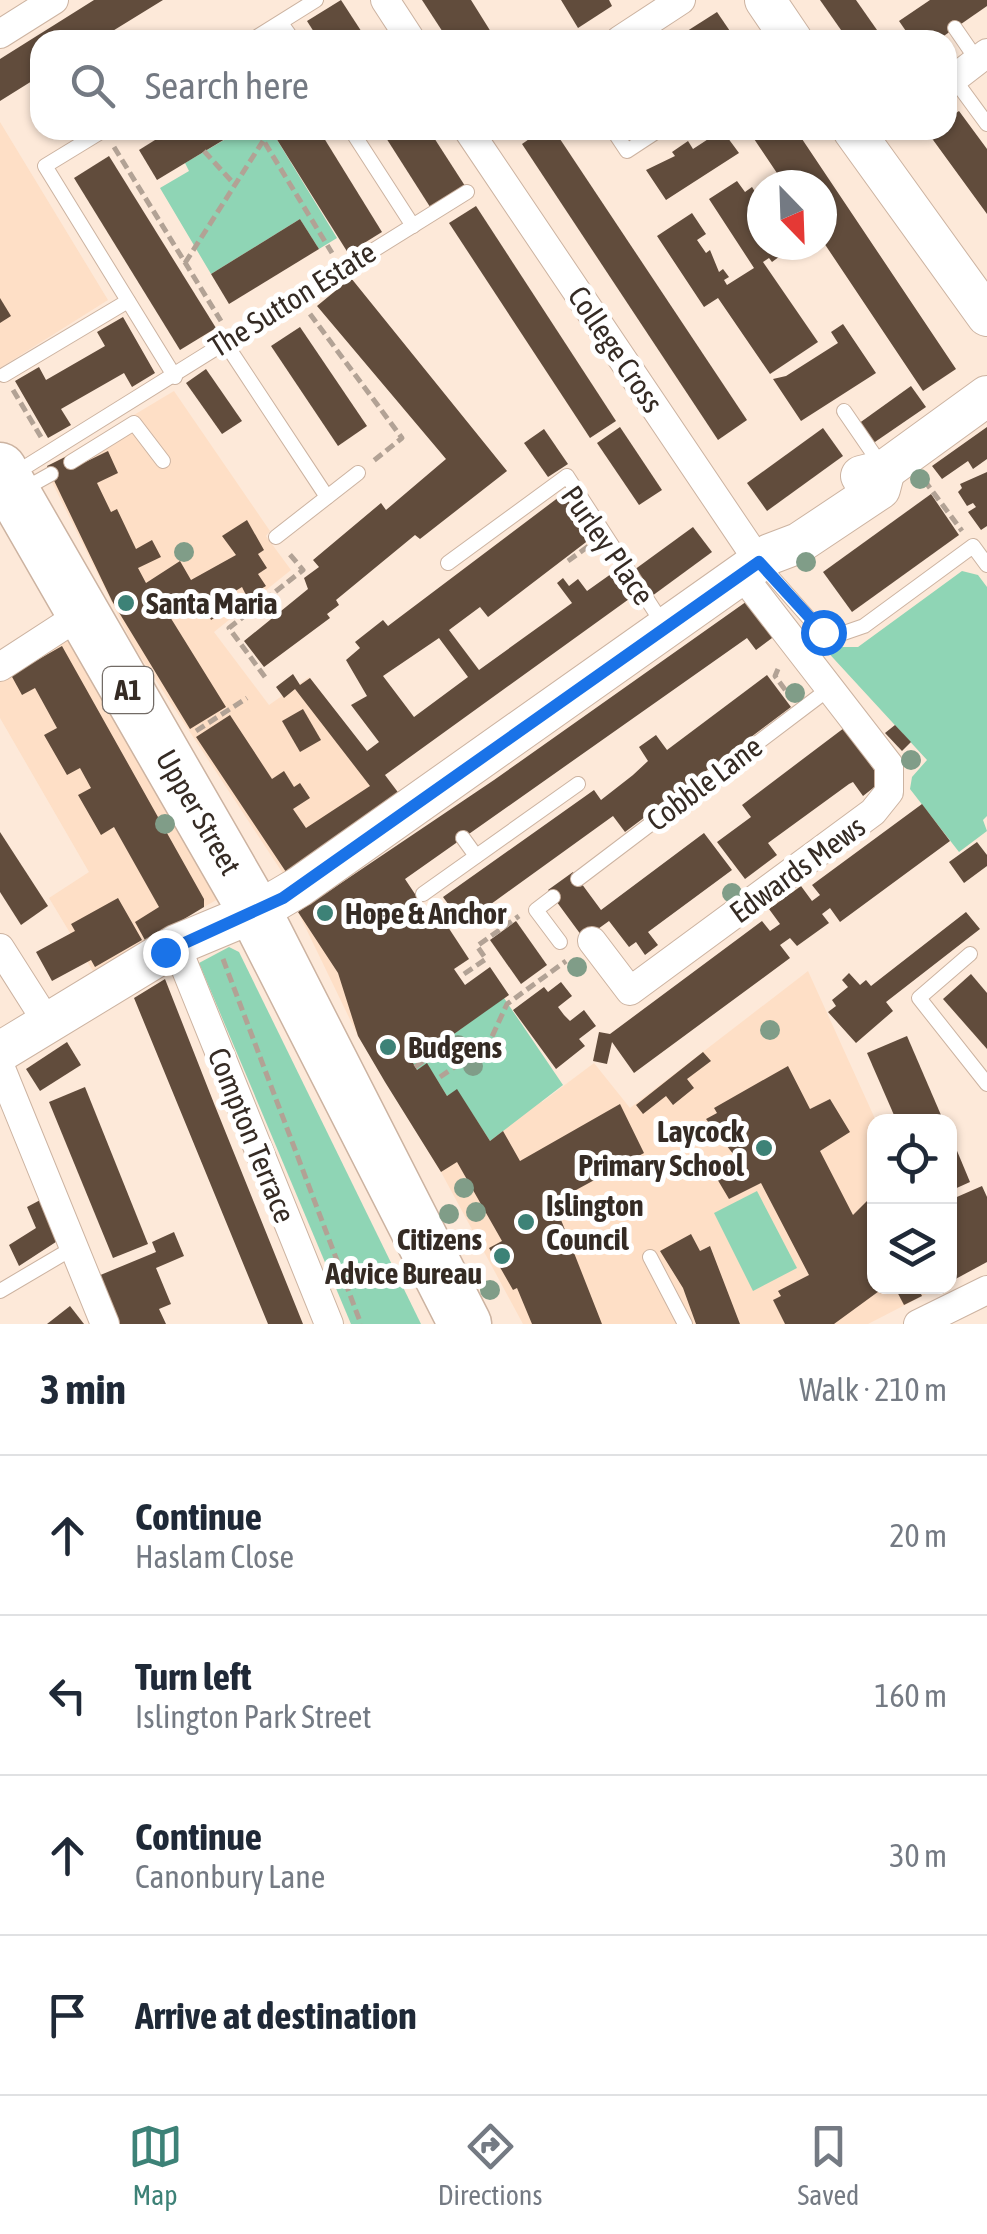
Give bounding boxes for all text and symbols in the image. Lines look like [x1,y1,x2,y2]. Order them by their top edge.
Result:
search box [30,30,957,140]
icon: search [65,58,120,113]
text: Search here [145,64,309,107]
north arrow [747,170,837,260]
street label: The Sutton Estate [203,234,381,364]
street label: College Cross [562,280,670,418]
street label: Purley Place [555,479,661,611]
place label: Santa Maria [146,586,278,620]
marker: Santa Maria [115,592,137,614]
route start [801,610,847,656]
road number: A1 [103,667,153,713]
street label: Cobble Lane [640,729,768,837]
street label: Upper Street [150,744,248,880]
street label: Edwards Mews [723,809,871,929]
place label: Hope & Anchor [345,896,507,930]
marker: Hope & Anchor [314,902,336,924]
route end [143,930,189,976]
place label: Budgens [408,1030,502,1064]
marker: Budgens [377,1036,399,1058]
street label: Compton Terrace [202,1043,302,1227]
place label: Laycock Primary School [578,1114,745,1182]
map controls [867,1114,957,1294]
button: locate [867,1114,957,1204]
marker: Laycock Primary School [753,1137,775,1159]
place label: Islington Council [546,1188,644,1256]
button: layers [867,1204,957,1294]
marker: Islington Council [515,1211,537,1233]
place label: Citizens Advice Bureau [324,1222,482,1290]
marker: Citizens Advice Bureau [491,1245,513,1267]
text: 3 min [40,1365,126,1413]
text: Walk · 210 m [799,1371,947,1408]
text: Continue [135,1495,262,1538]
icon: ahead [40,1508,95,1563]
text: 20 m [889,1517,947,1554]
text: Haslam Close [135,1538,294,1575]
text: Turn left [135,1655,251,1698]
icon: left [40,1668,95,1723]
text: 160 m [874,1677,947,1714]
text: Islington Park Street [135,1698,371,1735]
text: Continue [135,1815,262,1858]
icon: ahead [40,1828,95,1883]
text: 30 m [889,1837,947,1874]
text: Canonbury Lane [135,1858,325,1895]
icon: arrive [40,1988,95,2043]
text: Arrive at destination [135,1994,417,2037]
tab: Map [128,2119,183,2211]
tab: Directions [438,2119,542,2211]
tab: Saved [798,2119,859,2211]

